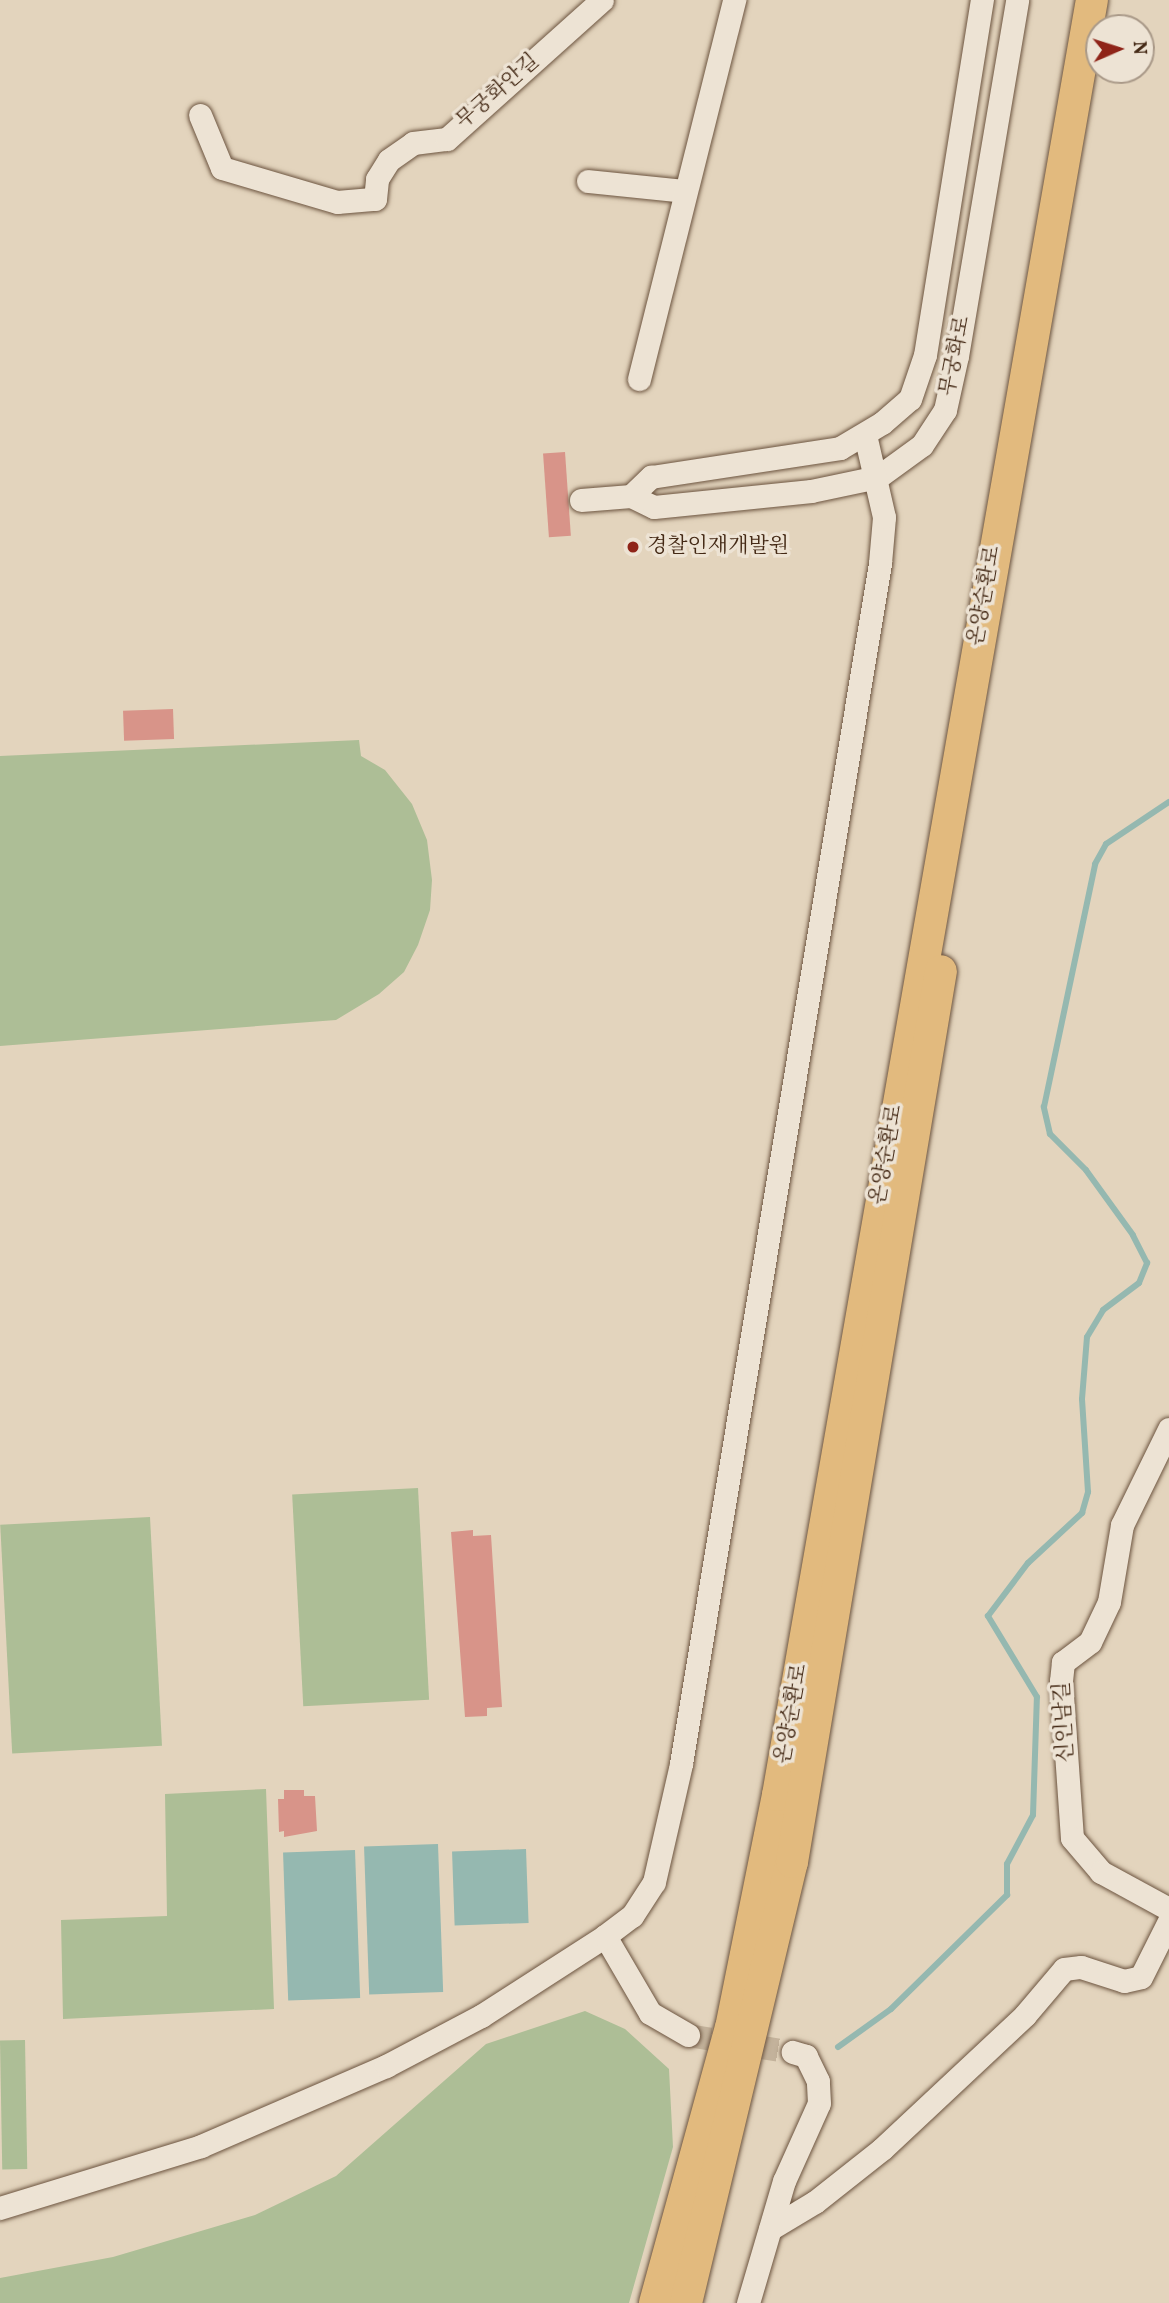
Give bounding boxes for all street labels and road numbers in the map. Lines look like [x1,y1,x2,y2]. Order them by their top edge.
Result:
street label: 무궁화안길 [451,49,545,135]
street label: 무궁화로 [936,314,976,398]
street label: 온양순환로 [964,544,1006,648]
street label: 온양순환로 [866,1103,908,1207]
street label: 온양순환로 [771,1662,813,1766]
street label: 신인남길 [1050,1681,1080,1763]

